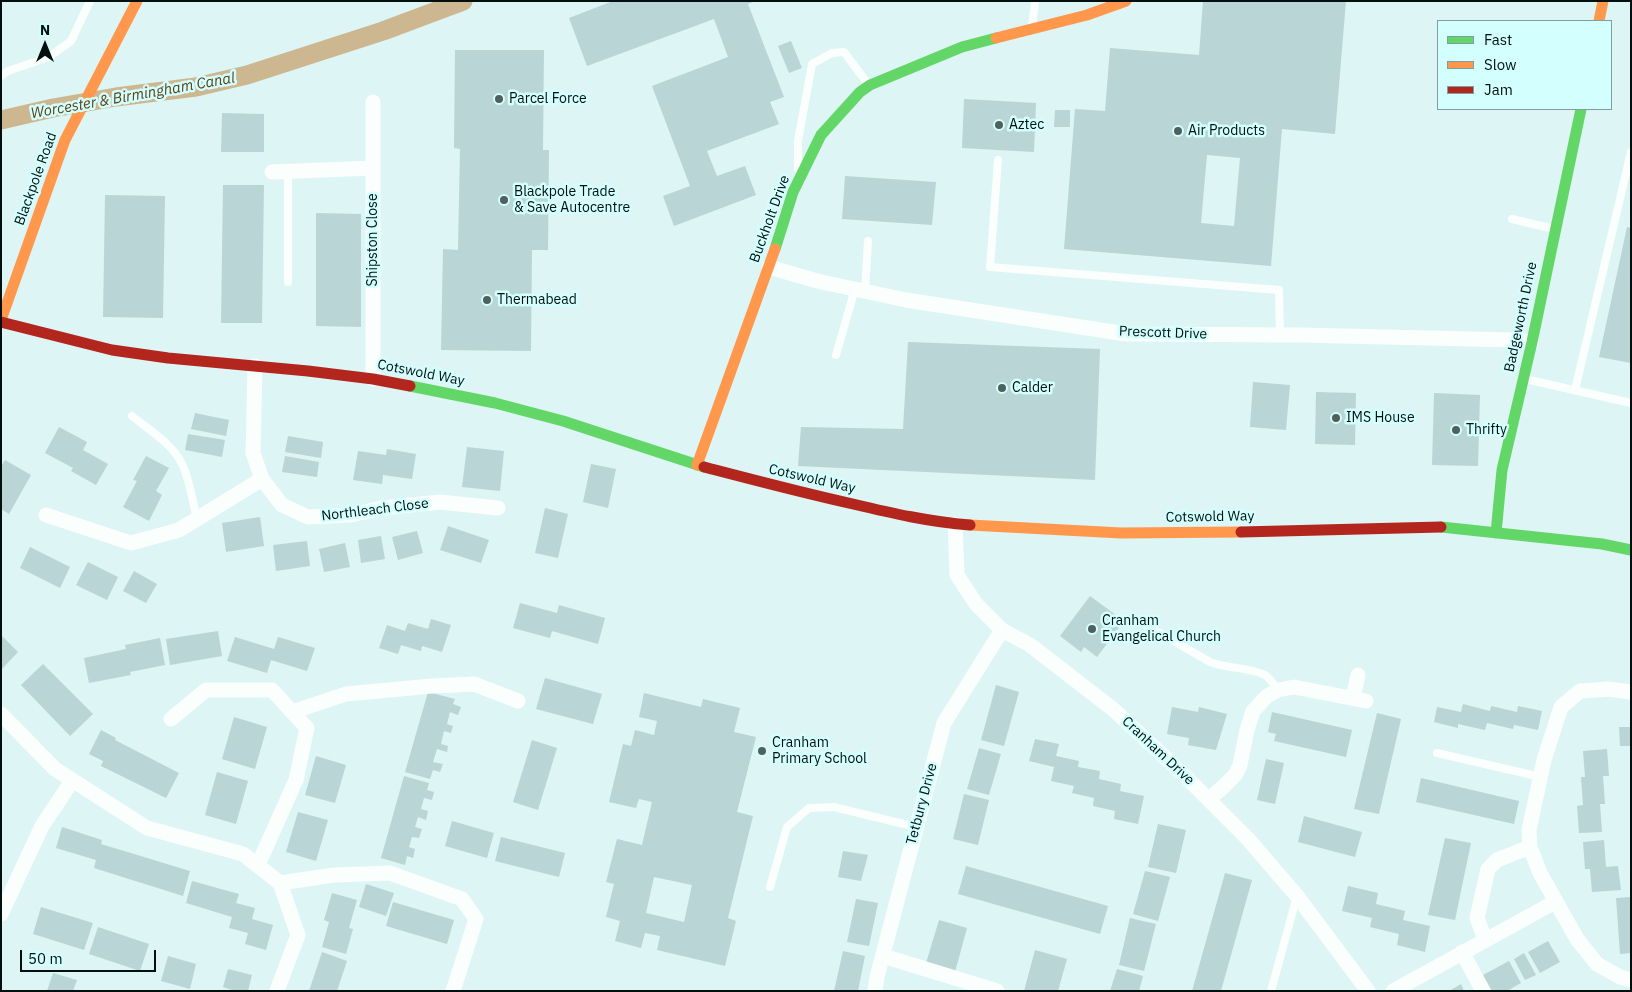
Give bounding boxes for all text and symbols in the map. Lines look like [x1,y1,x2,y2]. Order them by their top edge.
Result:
north arrow [20,20,70,70]
legend [1437,20,1612,110]
text: N [40,21,50,39]
text: Fast [1484,30,1512,49]
text: Slow [1484,55,1517,74]
water label: Worcester & Birmingham Canal [30,69,236,123]
text: Jam [1484,80,1513,99]
place label: Parcel Force [509,91,587,107]
marker: Parcel Force [493,93,505,105]
place label: Aztec [1009,117,1044,133]
marker: Aztec [993,119,1005,131]
place label: Air Products [1188,123,1265,139]
marker: Air Products [1172,125,1184,137]
street label: Blackpole Road [11,130,61,228]
street label: Buckholt Drive [746,173,794,265]
place label: Blackpole Trade & Save Autocentre [514,184,630,216]
street label: Shipston Close [365,193,381,287]
marker: Blackpole Trade & Save Autocentre [498,194,510,206]
street label: Badgeworth Drive [1501,260,1541,374]
place label: Thermabead [497,292,577,308]
marker: Thermabead [481,294,493,306]
street label: Prescott Drive [1119,323,1207,343]
street label: Cotswold Way [376,356,466,390]
place label: Calder [1012,380,1053,396]
marker: Calder [996,382,1008,394]
place label: IMS House [1346,410,1415,426]
marker: IMS House [1330,412,1342,424]
place label: Thrifty [1466,422,1507,438]
marker: Thrifty [1450,424,1462,436]
street label: Cotswold Way [767,461,857,497]
street label: Northleach Close [320,495,430,525]
street label: Cotswold Way [1166,508,1254,526]
place label: Cranham Evangelical Church [1102,613,1221,646]
marker: Cranham Evangelical Church [1086,623,1098,635]
street label: Cranham Drive [1118,713,1198,789]
place label: Cranham Primary School [772,735,867,768]
marker: Cranham Primary School [756,745,768,757]
street label: Tetbury Drive [903,761,941,847]
scale bar [22,940,159,972]
text: 50 m [28,949,63,968]

